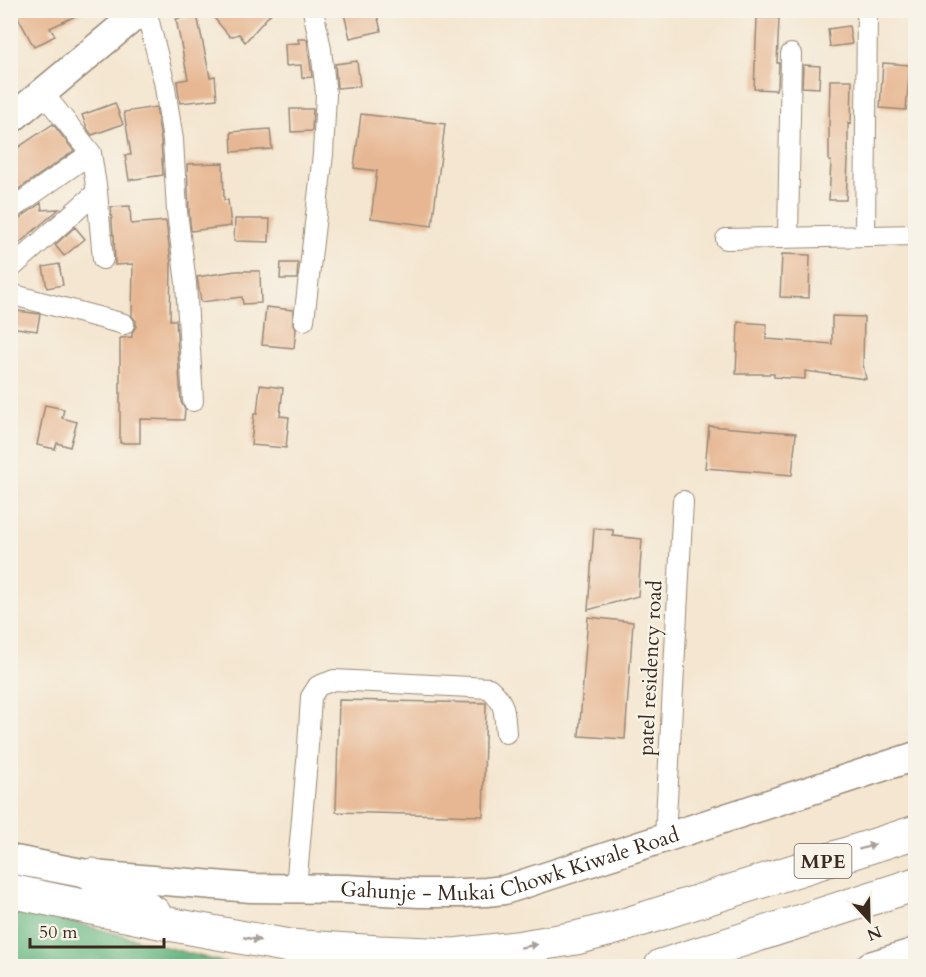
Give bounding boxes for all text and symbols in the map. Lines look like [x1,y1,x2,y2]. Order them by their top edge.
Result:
street label: patel residency road [631,580,670,757]
street label: Gahunje - Mukai Chowk Kiwale Road [340,820,683,908]
one-way arrow [858,842,876,851]
road number: MPE [794,844,852,878]
north arrow [839,890,899,950]
scale bar [30,911,164,949]
text: 50 m [39,920,78,945]
text: N [864,920,885,946]
one-way arrow [243,935,262,944]
one-way arrow [520,941,539,950]

